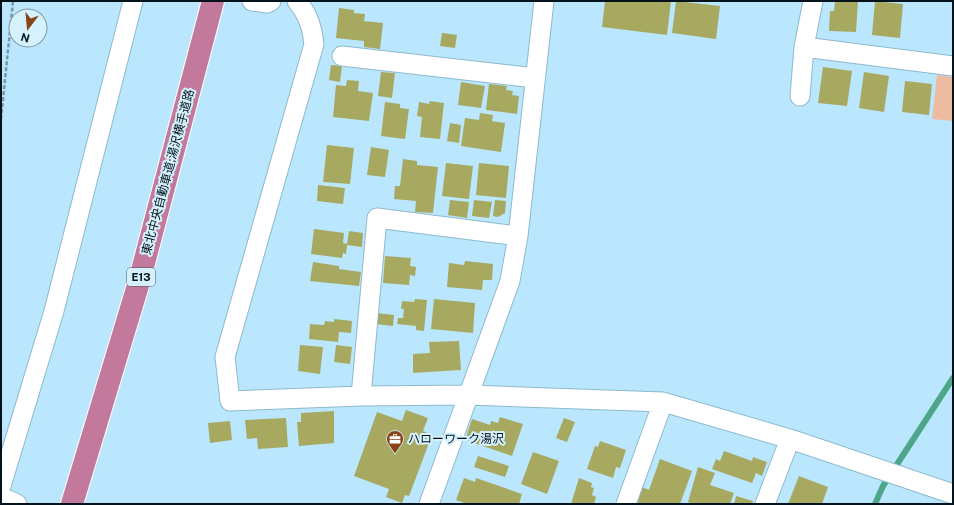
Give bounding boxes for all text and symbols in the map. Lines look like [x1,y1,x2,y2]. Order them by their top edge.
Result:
north arrow [8,8,48,48]
text: N [19,31,31,45]
street label: 東北中央自動車道;湯沢横手道路 [139,88,197,256]
road number: E13 [127,268,155,286]
office icon: ハローワーク湯沢 [385,429,405,454]
place label: ハローワーク湯沢 [408,432,504,446]

